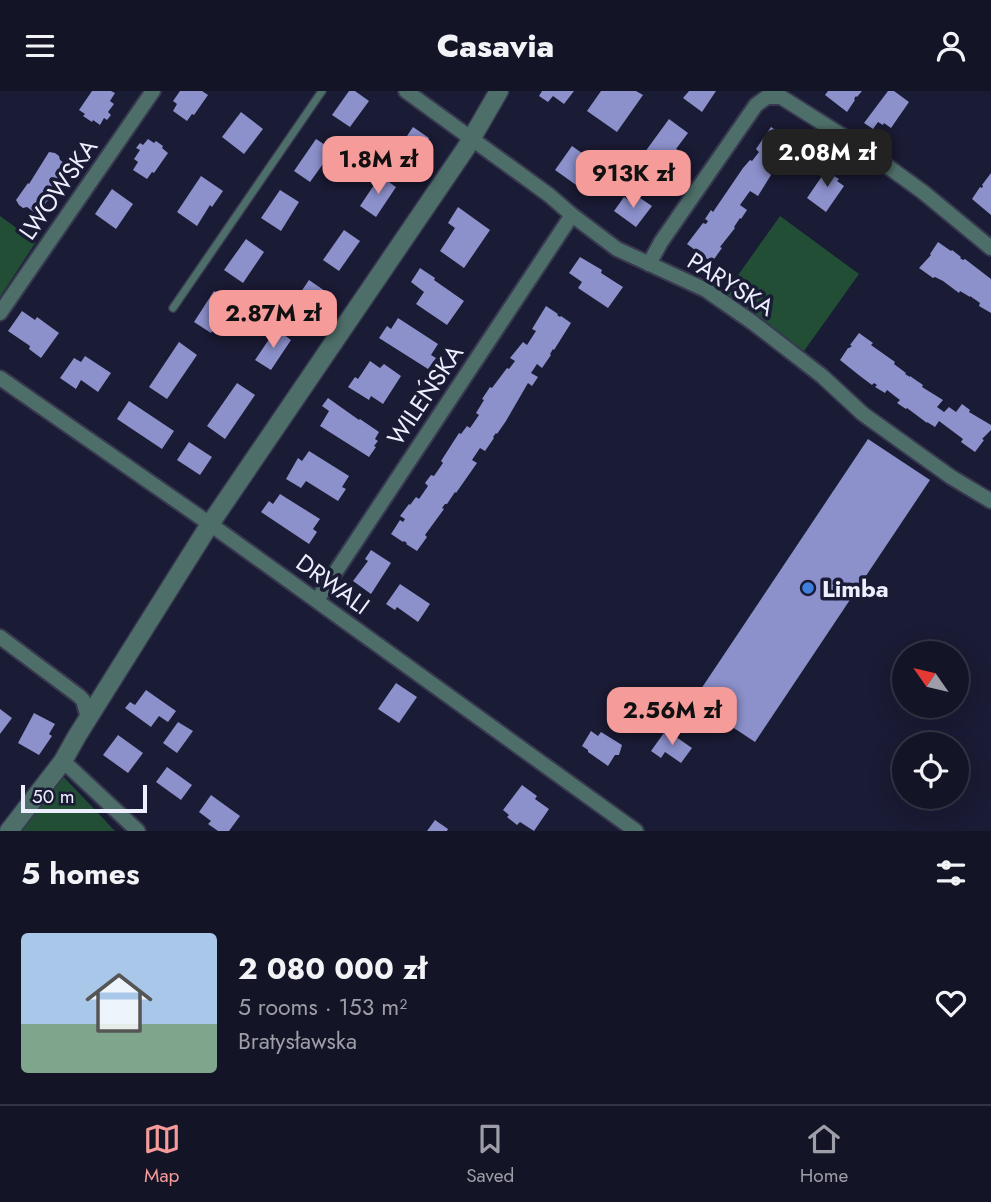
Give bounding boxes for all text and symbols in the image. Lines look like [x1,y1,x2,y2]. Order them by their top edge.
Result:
text: Casavia [437,23,554,69]
icon: menu [21,27,59,65]
icon: person [932,27,970,65]
pin: 2.08M zł [755,129,899,189]
street label: LWOWSKA [10,131,106,247]
text: 2.08M zł [778,135,876,169]
pin: 1.8M zł [313,137,443,196]
text: 1.8M zł [338,142,418,176]
pin: 913K zł [568,151,698,210]
text: 913K zł [592,156,674,190]
street label: PARYSKA [681,244,781,325]
pin: 2.87M zł [201,291,345,350]
text: 2.87M zł [225,296,321,330]
street label: WILEŃSKA [378,338,472,452]
street label: DRWALI [289,545,377,623]
place label: Limba [822,571,889,606]
marker: Limba [800,580,816,596]
north arrow [892,641,970,717]
map controls [892,641,969,809]
pin: 2.56M zł [600,687,744,747]
text: 2.56M zł [623,693,721,727]
button: locate [892,732,969,809]
scale bar [21,782,147,814]
text: 50 m [32,783,75,810]
text: 5 homes [21,852,140,895]
icon: filters [932,854,970,892]
text: 2 080 000 zł [238,947,427,990]
icon: home [77,961,161,1045]
icon: heart [932,984,970,1022]
text: 5 rooms · 153 m² [238,990,407,1024]
text: Bratysławska [238,1024,357,1058]
tab: Map [143,1120,181,1189]
tab: Saved [466,1120,514,1189]
tab: Home [800,1120,848,1189]

